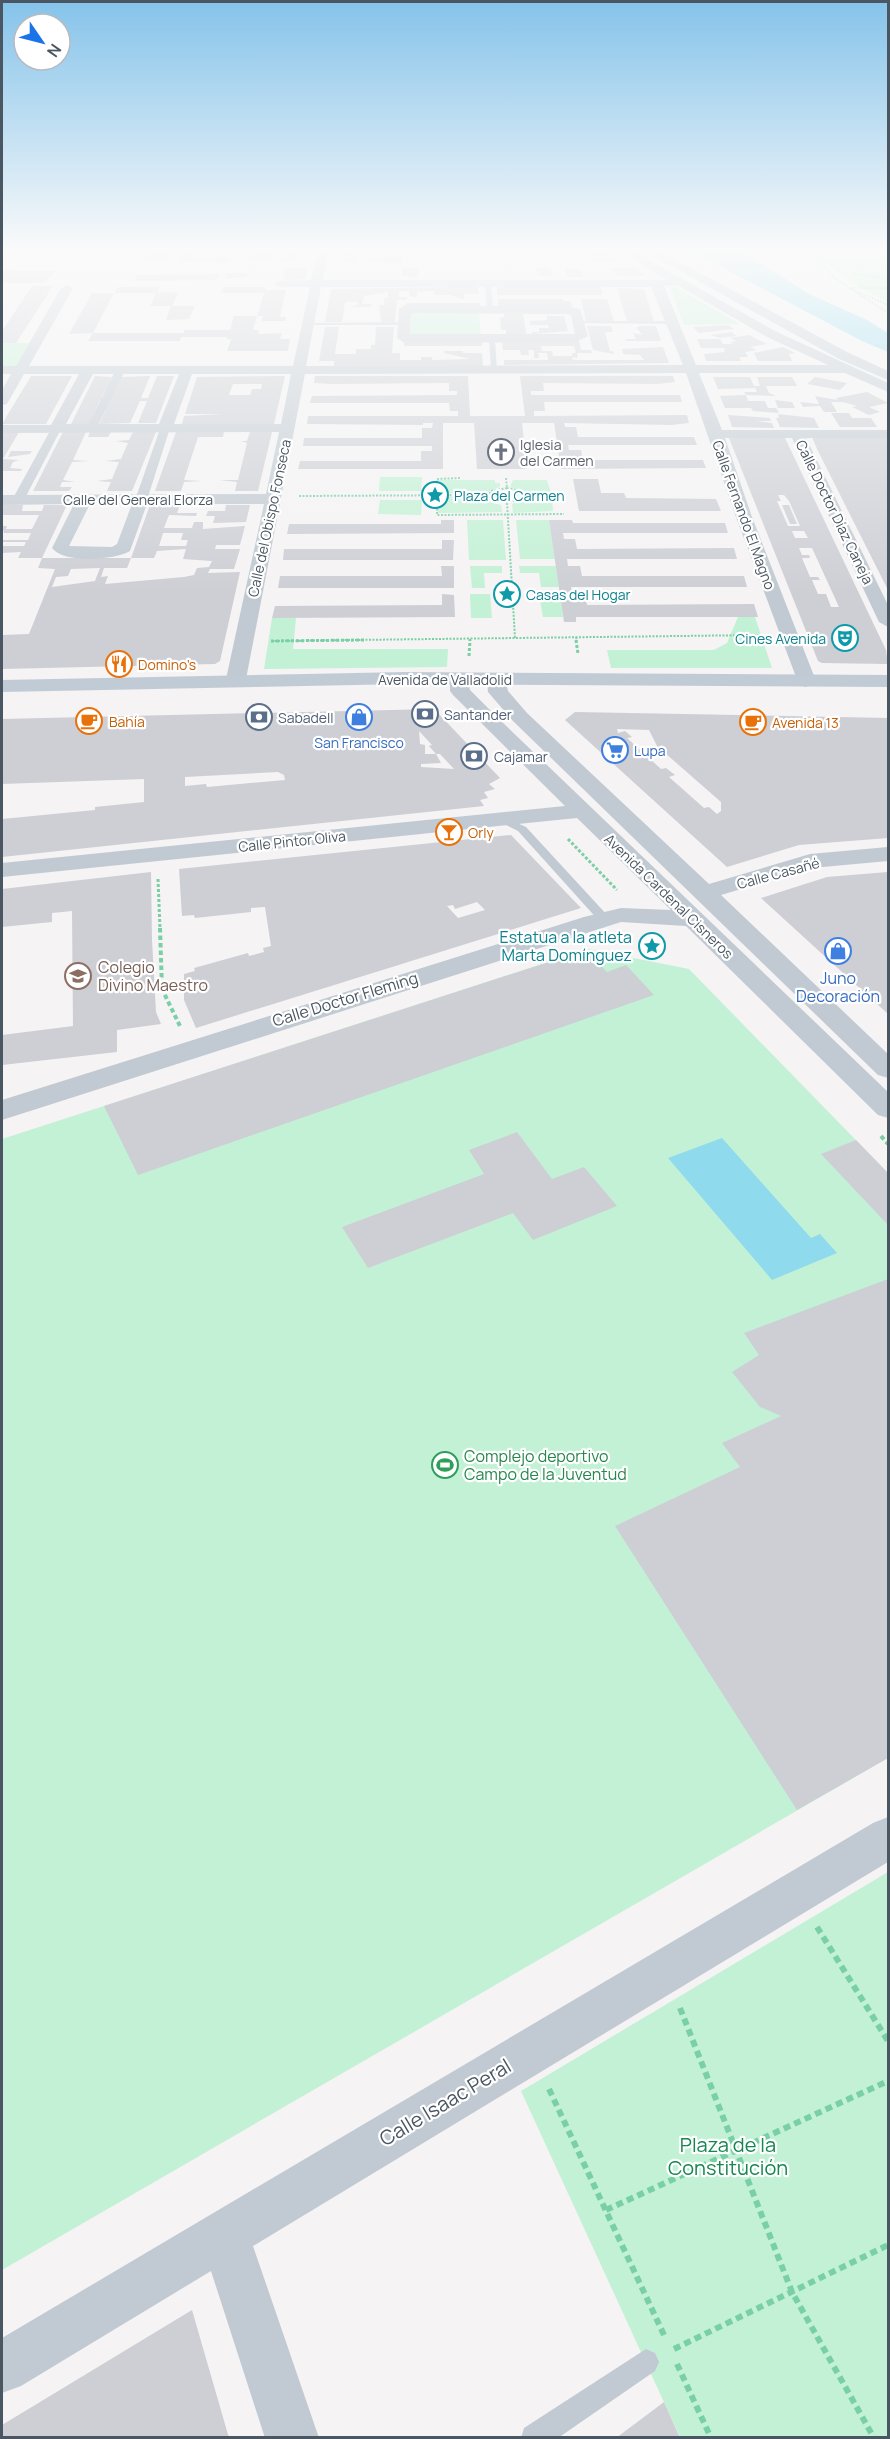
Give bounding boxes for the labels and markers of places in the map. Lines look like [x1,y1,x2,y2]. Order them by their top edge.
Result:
place label: Iglesia del Carmen [520,435,594,470]
church icon: Iglesia del Carmen [486,437,516,467]
place icon: Plaza del Carmen [420,480,450,510]
place label: Plaza del Carmen [454,486,565,505]
place icon: Casas del Hogar [492,579,522,609]
place label: Casas del Hogar [526,585,631,604]
theatre icon: Cines Avenida [830,623,860,653]
place label: Cines Avenida [735,629,826,648]
restaurant icon: Domino's [104,649,134,679]
place label: Domino's [138,655,196,674]
bank icon: Santander [410,699,440,729]
bank icon: Sabadell [244,702,274,732]
shop icon: San Francisco [344,702,374,732]
place label: Santander [444,705,512,724]
cafe icon: Bahía [74,706,104,736]
cafe icon: Avenida 13 [738,707,768,737]
place label: Sabadell [278,708,334,727]
place label: Bahía [109,712,145,731]
place label: Avenida 13 [772,713,839,732]
place label: San Francisco [314,733,404,752]
supermarket icon: Lupa [600,735,630,765]
bank icon: Cajamar [459,741,489,771]
place label: Lupa [634,741,666,760]
place label: Cajamar [494,747,548,766]
bar icon: Orly [434,817,464,847]
place label: Orly [468,823,494,842]
place label: Estatua a la atleta Marta Domínguez [500,926,632,966]
place icon: Estatua a la atleta Marta Domínguez [637,931,667,961]
shop icon: Juno Decoración [823,936,853,966]
place label: Colegio Divino Maestro [98,956,208,996]
school or university icon: Colegio Divino Maestro [63,961,93,991]
place label: Juno Decoración [796,967,880,1007]
place label: Complejo deportivo Campo de la Juventud [464,1445,627,1485]
sports icon: Complejo deportivo Campo de la Juventud [430,1450,460,1480]

